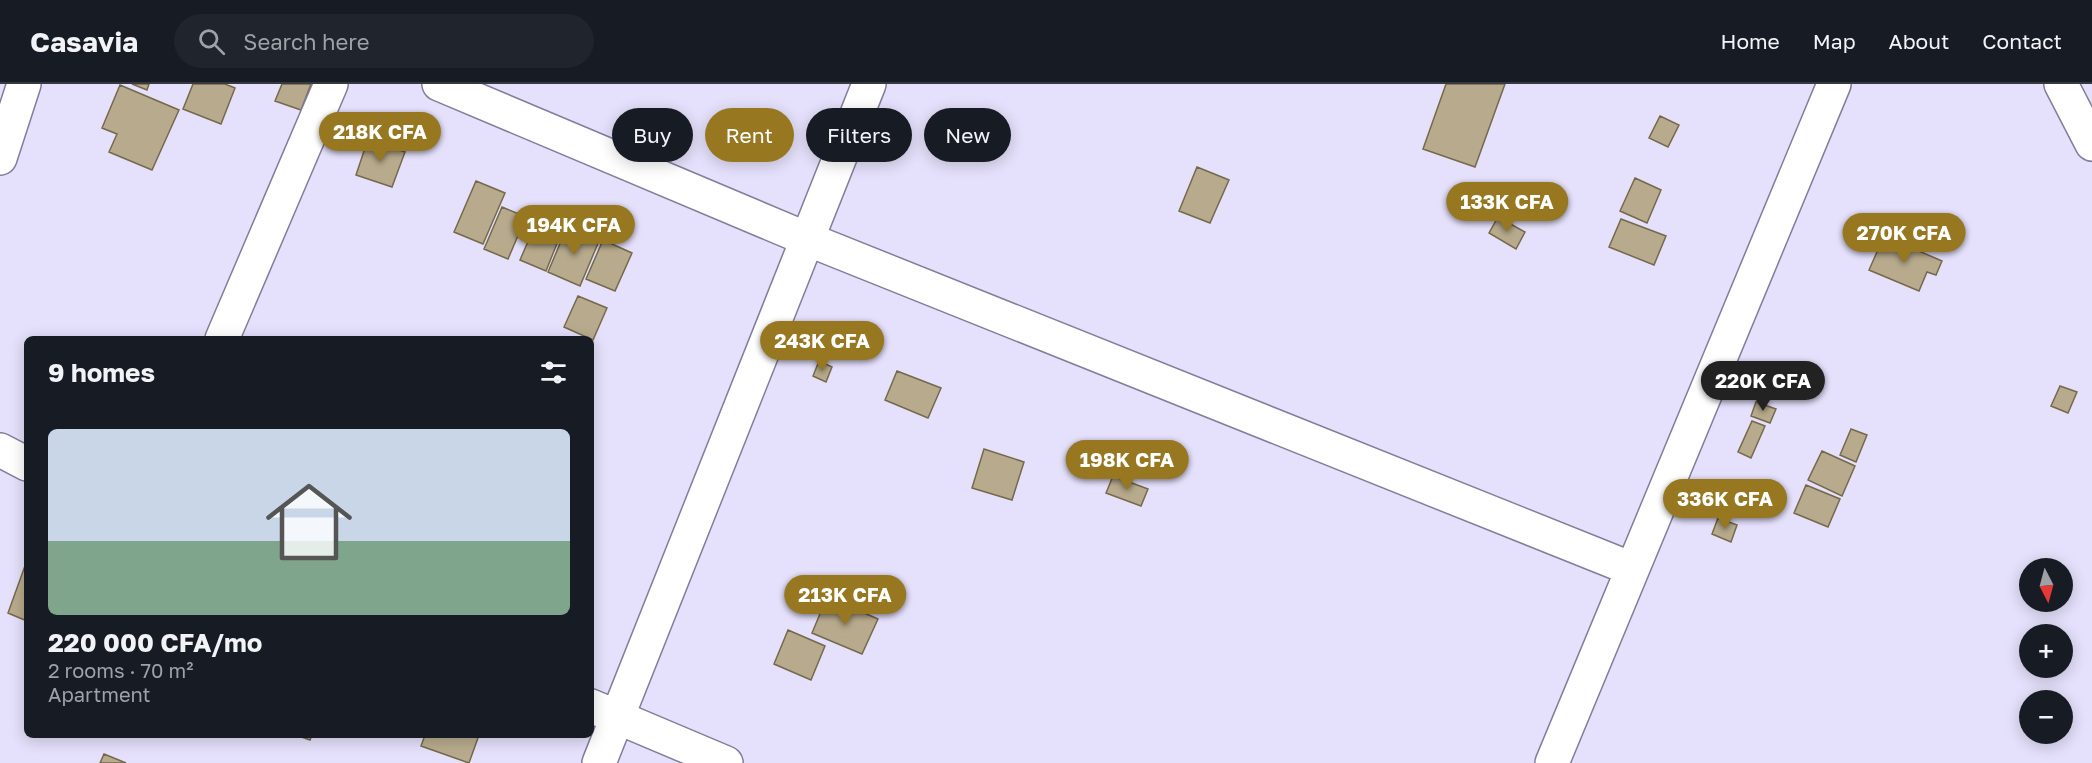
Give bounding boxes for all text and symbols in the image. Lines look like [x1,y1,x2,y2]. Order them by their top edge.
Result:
search box [174,14,594,68]
text: Casavia [30,25,138,58]
icon: search [195,25,228,58]
text: Search here [243,28,369,55]
text: Home [1720,28,1780,54]
text: Map [1813,28,1856,54]
text: About [1889,28,1949,54]
text: Contact [1982,28,2062,54]
chip: Buy [612,108,693,162]
chip: Rent [705,108,794,162]
chip: Filters [806,108,912,162]
chip: New [924,108,1011,162]
pin: 218K CFA [318,112,442,163]
text: 218K CFA [333,119,427,143]
pin: 133K CFA [1445,182,1569,233]
text: 133K CFA [1460,189,1554,213]
pin: 194K CFA [512,205,636,256]
text: 194K CFA [527,212,621,236]
pin: 270K CFA [1842,213,1966,264]
text: 270K CFA [1857,220,1951,244]
pin: 243K CFA [760,321,884,372]
text: 243K CFA [774,328,870,352]
icon: filters [537,356,570,389]
text: 9 homes [48,357,155,388]
pin: 220K CFA [1701,361,1825,412]
text: 220K CFA [1715,368,1811,392]
pin: 198K CFA [1065,440,1189,491]
text: 198K CFA [1080,447,1174,471]
icon: home [255,468,363,576]
pin: 336K CFA [1663,479,1787,530]
text: 336K CFA [1677,486,1773,510]
north arrow [2019,558,2073,612]
map controls [2019,558,2073,744]
pin: 213K CFA [783,575,907,626]
text: 213K CFA [798,582,892,606]
button: + [2019,624,2073,678]
text: 220 000 CFA/mo [48,627,262,658]
text: 2 rooms · 70 m² [48,658,193,682]
text: Apartment [48,682,151,706]
button: − [2019,690,2073,744]

